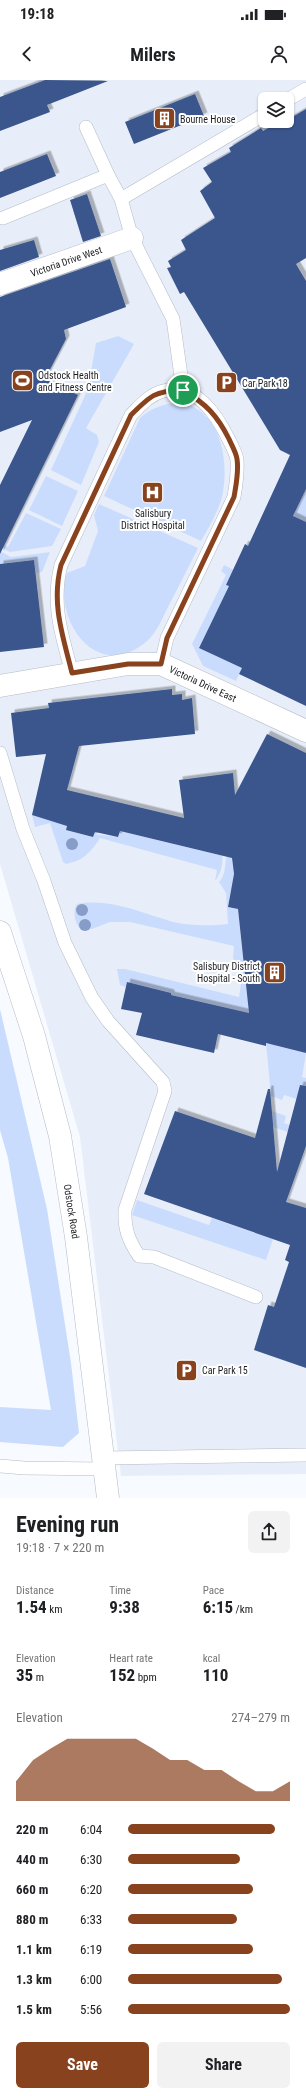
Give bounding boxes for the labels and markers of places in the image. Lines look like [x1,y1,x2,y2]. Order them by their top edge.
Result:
building icon: Bourne House [152,106,178,132]
place label: Bourne House [180,114,236,125]
sports icon: Odstock Health and Fitness Centre [9,368,35,394]
place label: Odstock Health and Fitness Centre [38,370,112,393]
parking icon: Car Park 18 [213,370,239,396]
pin [166,373,200,407]
place label: Car Park 18 [242,378,288,389]
hospital icon: Salisbury District Hospital [140,480,166,506]
place label: Salisbury District Hospital [121,508,185,531]
building icon: Salisbury District Hospital - South [262,959,288,985]
place label: Salisbury District Hospital - South [193,961,260,984]
parking icon: Car Park 15 [173,1357,199,1383]
place label: Car Park 15 [202,1365,248,1376]

